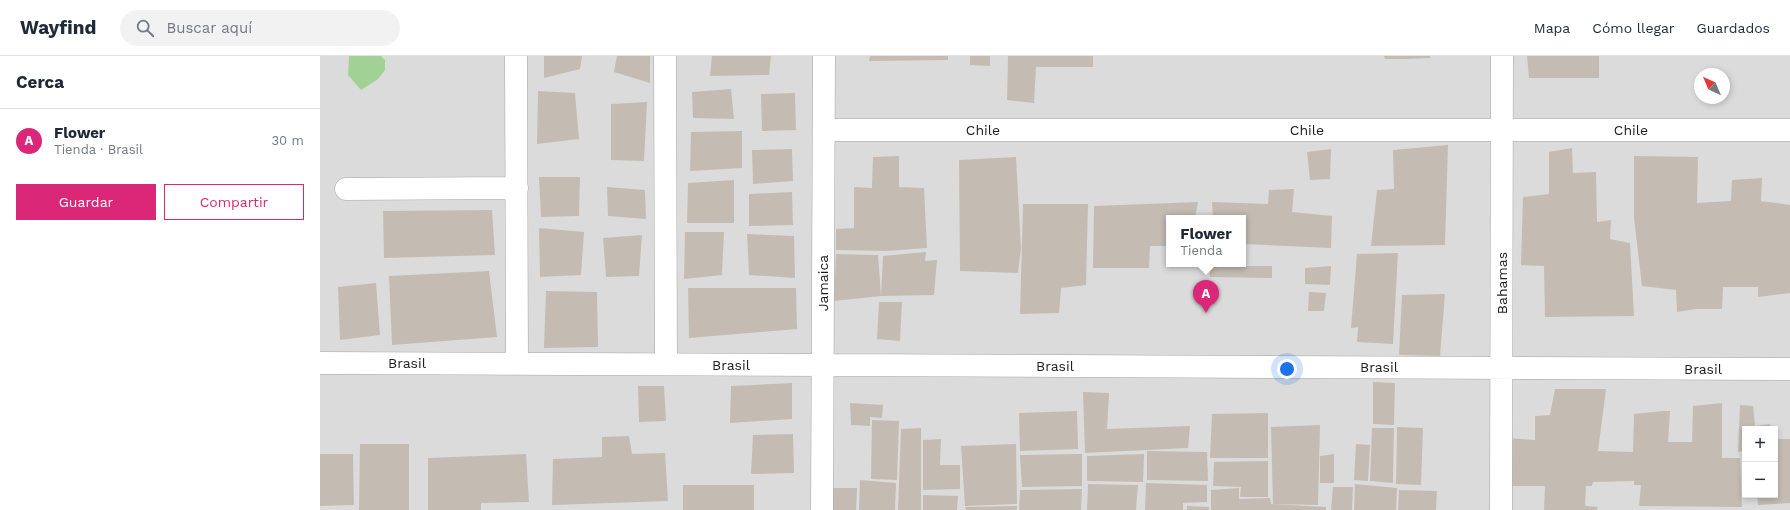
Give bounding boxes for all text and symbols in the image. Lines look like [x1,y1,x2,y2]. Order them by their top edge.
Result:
search box [120,10,400,46]
text: Wayfind [20,16,96,39]
icon: search [134,17,156,39]
text: Buscar aquí [166,19,252,37]
text: Mapa [1534,20,1570,36]
text: Cómo llegar [1592,20,1675,36]
text: Guardados [1697,20,1770,36]
north arrow [1694,68,1730,104]
text: Cerca [16,72,64,92]
street label: Chile [966,122,1000,138]
street label: Chile [1290,122,1324,138]
street label: Chile [1614,122,1648,138]
text: Flower [54,124,105,142]
text: A [25,133,33,148]
text: 30 m [272,133,304,148]
text: Tienda · Brasil [54,142,143,157]
button: Guardar [16,184,156,220]
button: Compartir [164,184,304,220]
popup [1166,215,1246,267]
text: Flower [1180,225,1232,243]
text: Tienda [1180,243,1223,258]
street label: Bahamas [1494,252,1510,314]
street label: Jamaica [815,255,831,311]
pin: A [1193,280,1219,313]
street label: Brasil [388,355,427,371]
street label: Brasil [712,357,751,373]
street label: Brasil [1036,358,1075,374]
your location [1277,359,1297,379]
street label: Brasil [1360,359,1399,375]
street label: Brasil [1684,361,1723,377]
map controls [1742,426,1778,498]
button: + [1742,426,1778,462]
button: − [1742,462,1778,498]

